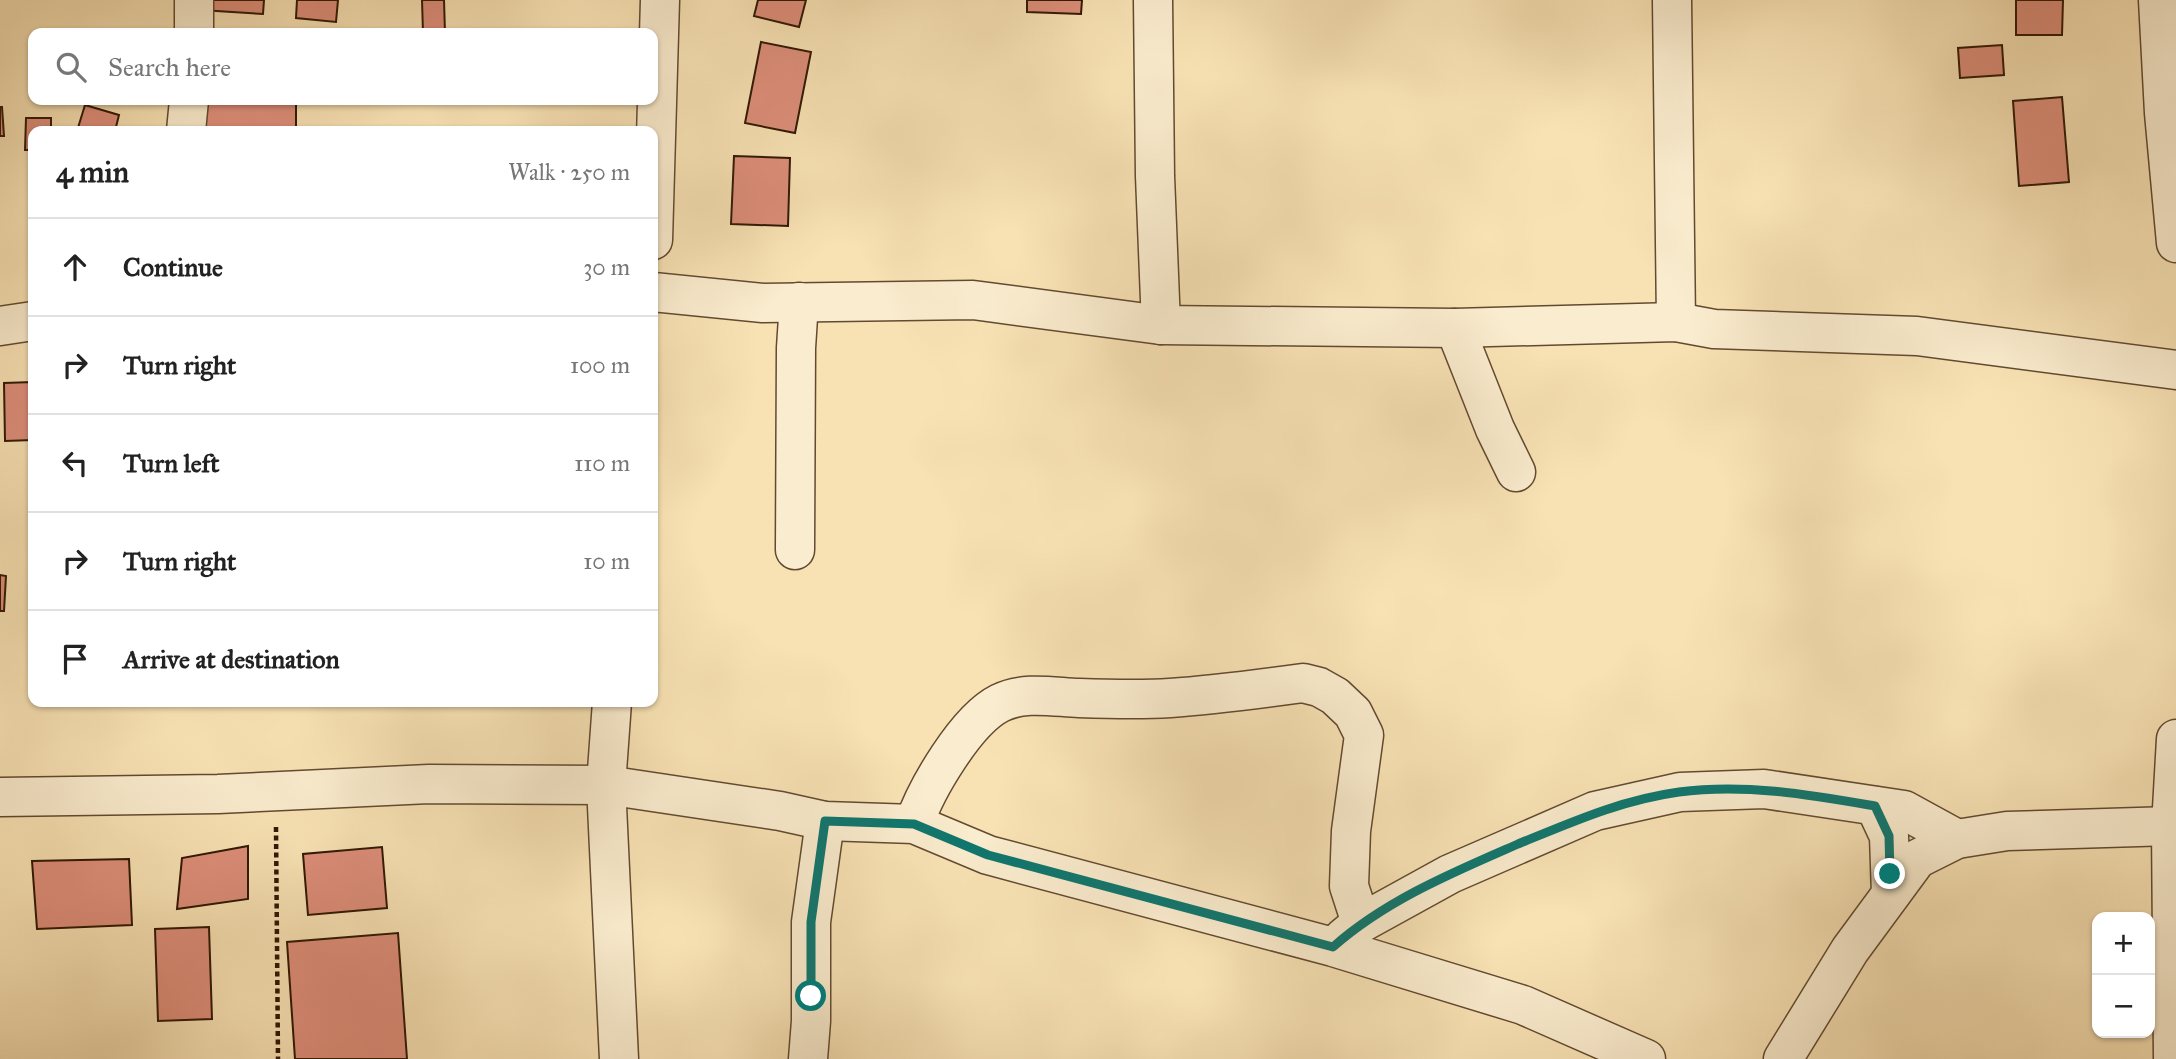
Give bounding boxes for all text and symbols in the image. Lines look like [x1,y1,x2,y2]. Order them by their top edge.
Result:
search box [28,28,658,105]
icon: search [52,48,90,86]
text: Search here [108,51,231,83]
text: 4 min [56,154,129,190]
text: Walk · 250 m [508,158,630,186]
icon: ahead [56,248,94,286]
text: Continue [123,251,223,283]
text: 30 m [583,253,630,281]
icon: right [56,346,94,384]
text: Turn right [123,349,236,381]
text: 100 m [570,351,630,379]
icon: left [56,444,94,482]
text: Turn left [123,447,219,479]
text: 110 m [574,449,630,477]
icon: right [56,542,94,580]
text: Turn right [123,545,236,577]
text: 10 m [583,547,630,575]
icon: arrive [56,640,94,678]
text: Arrive at destination [123,643,340,675]
route end [1874,858,1905,889]
map controls [2092,912,2155,1038]
button: + [2092,912,2155,975]
button: − [2092,975,2155,1038]
route start [795,980,826,1011]

